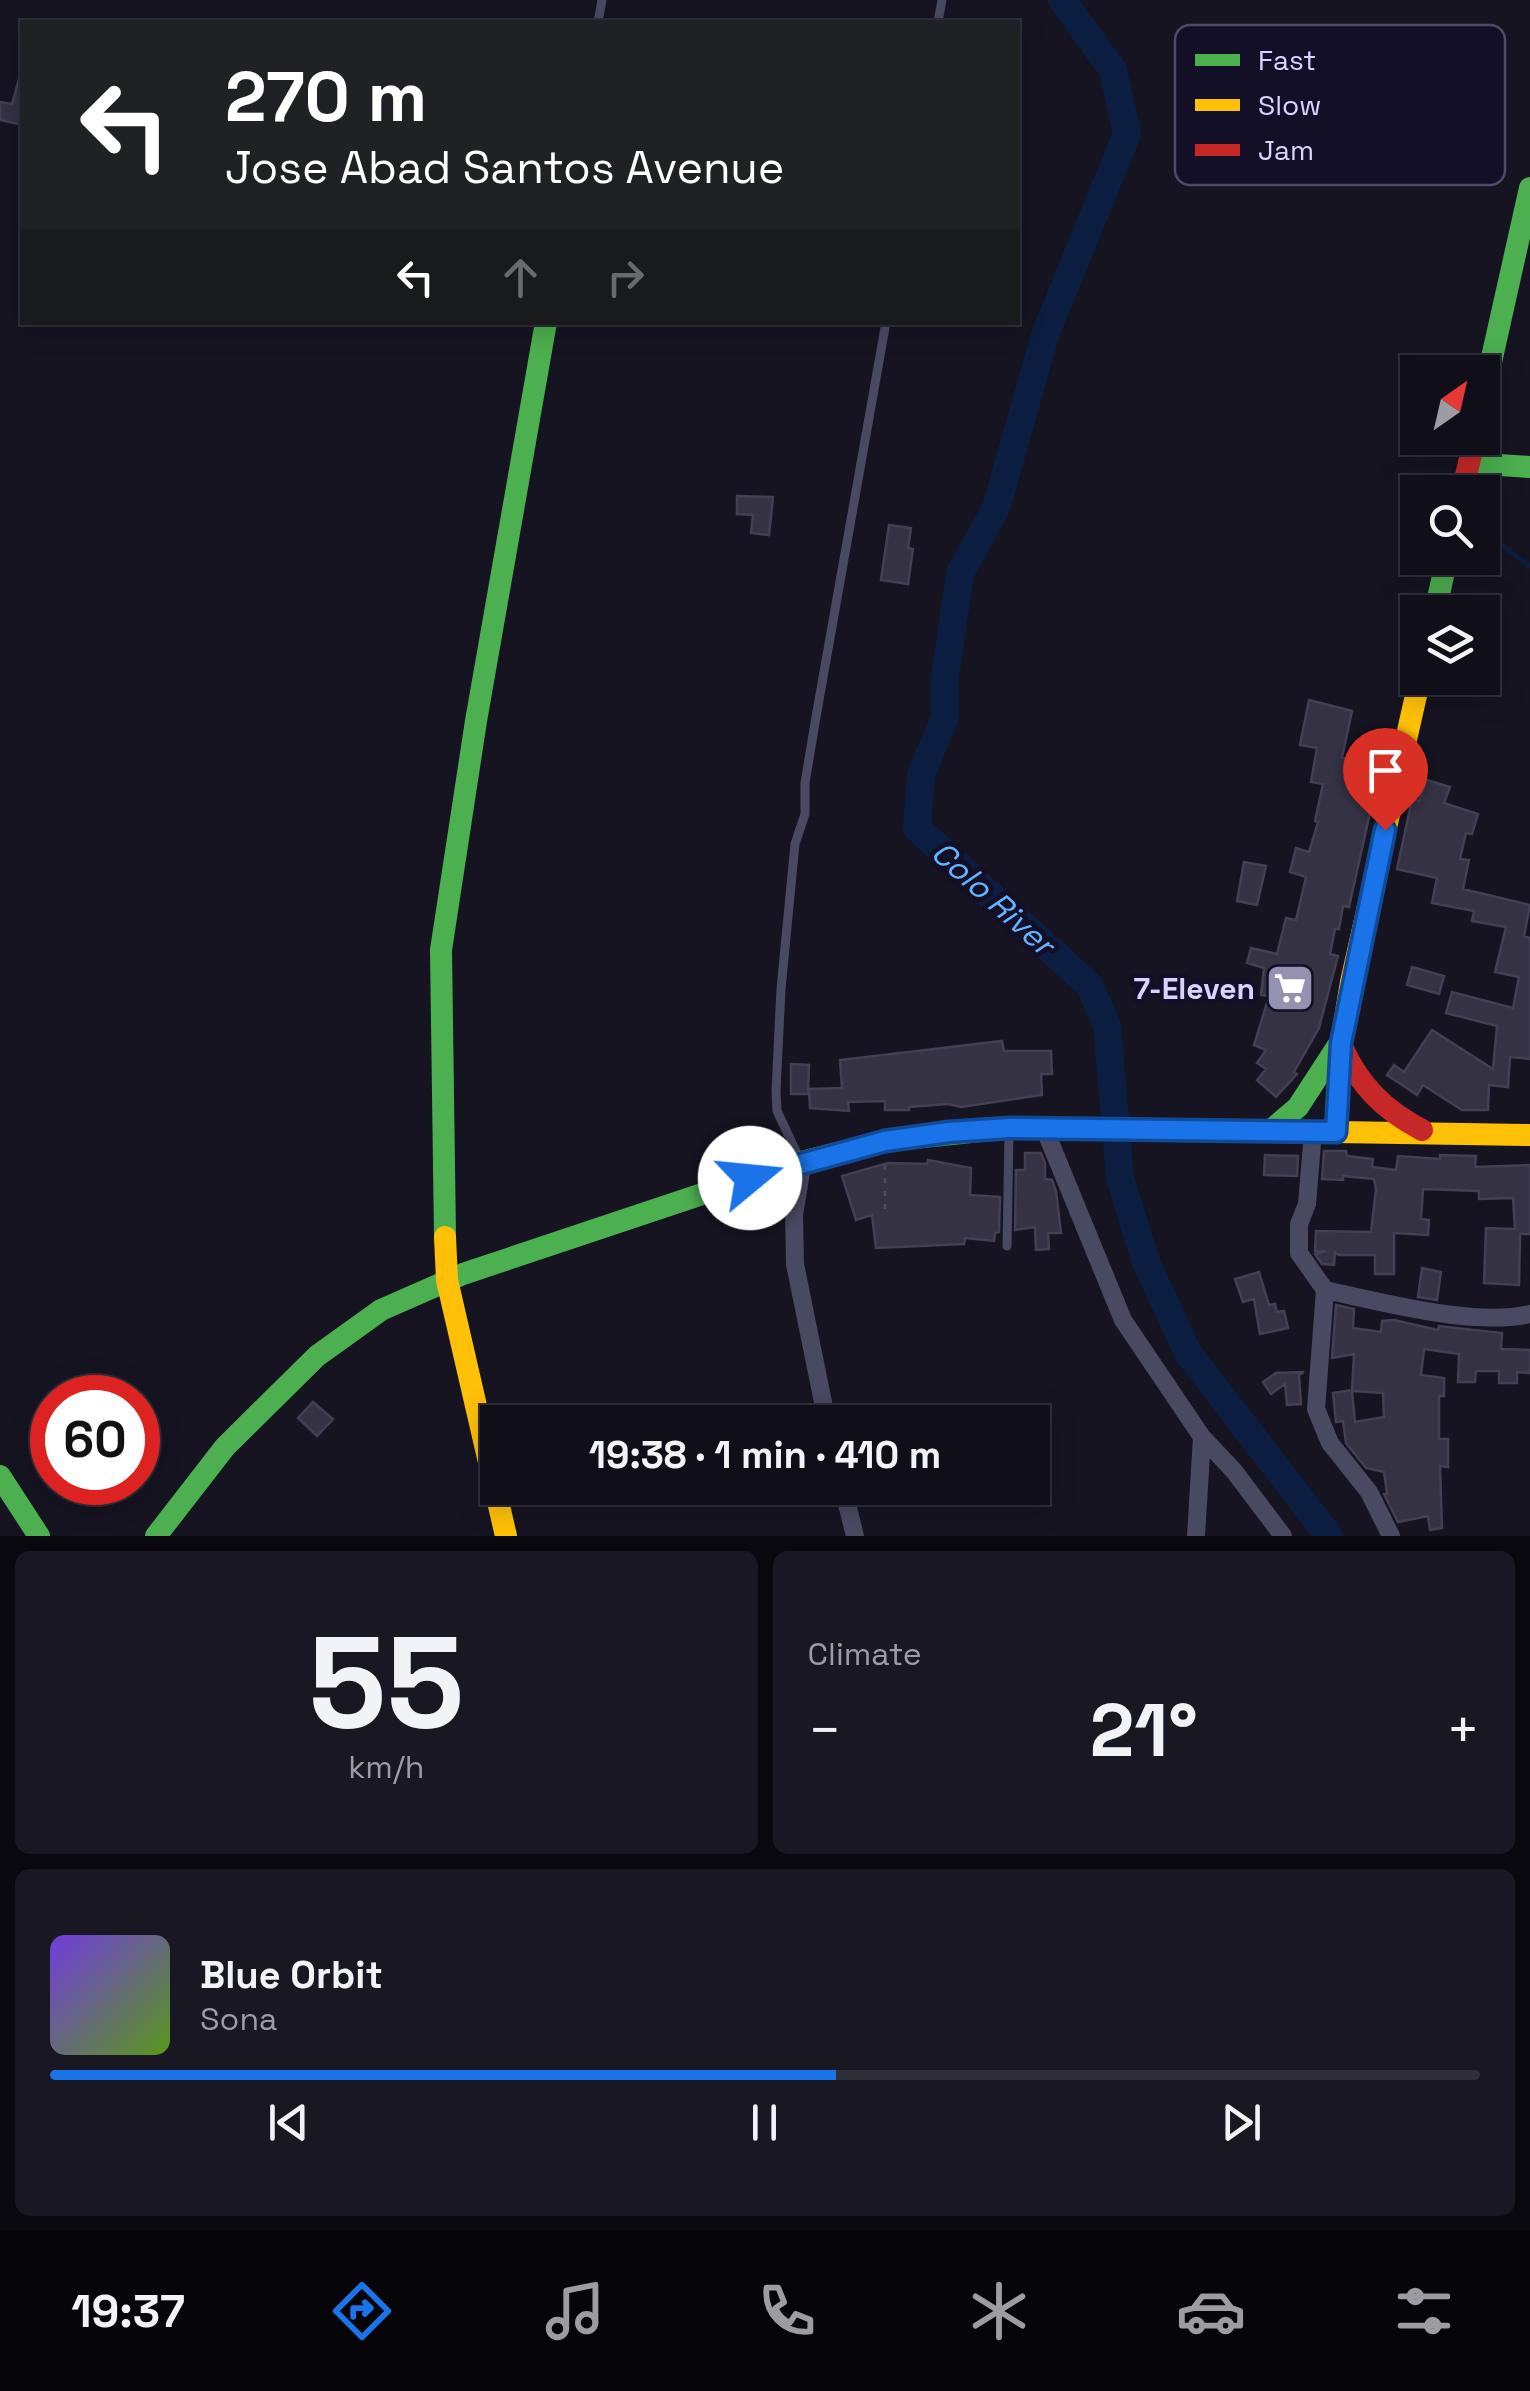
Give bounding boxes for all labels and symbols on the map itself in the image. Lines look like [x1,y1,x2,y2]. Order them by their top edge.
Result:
legend [1175,25,1505,185]
text: Fast [1258,42,1316,78]
text: Slow [1258,87,1321,123]
text: Jam [1258,132,1314,168]
north arrow [1400,355,1500,455]
pin [1343,728,1428,831]
water label: Colo River [923,832,1065,966]
supermarket icon: 7-Eleven [1264,962,1316,1014]
place label: 7-Eleven [1133,969,1255,1008]
position arrow [698,1126,802,1230]
speed limit sign: 60 [30,1375,160,1505]

